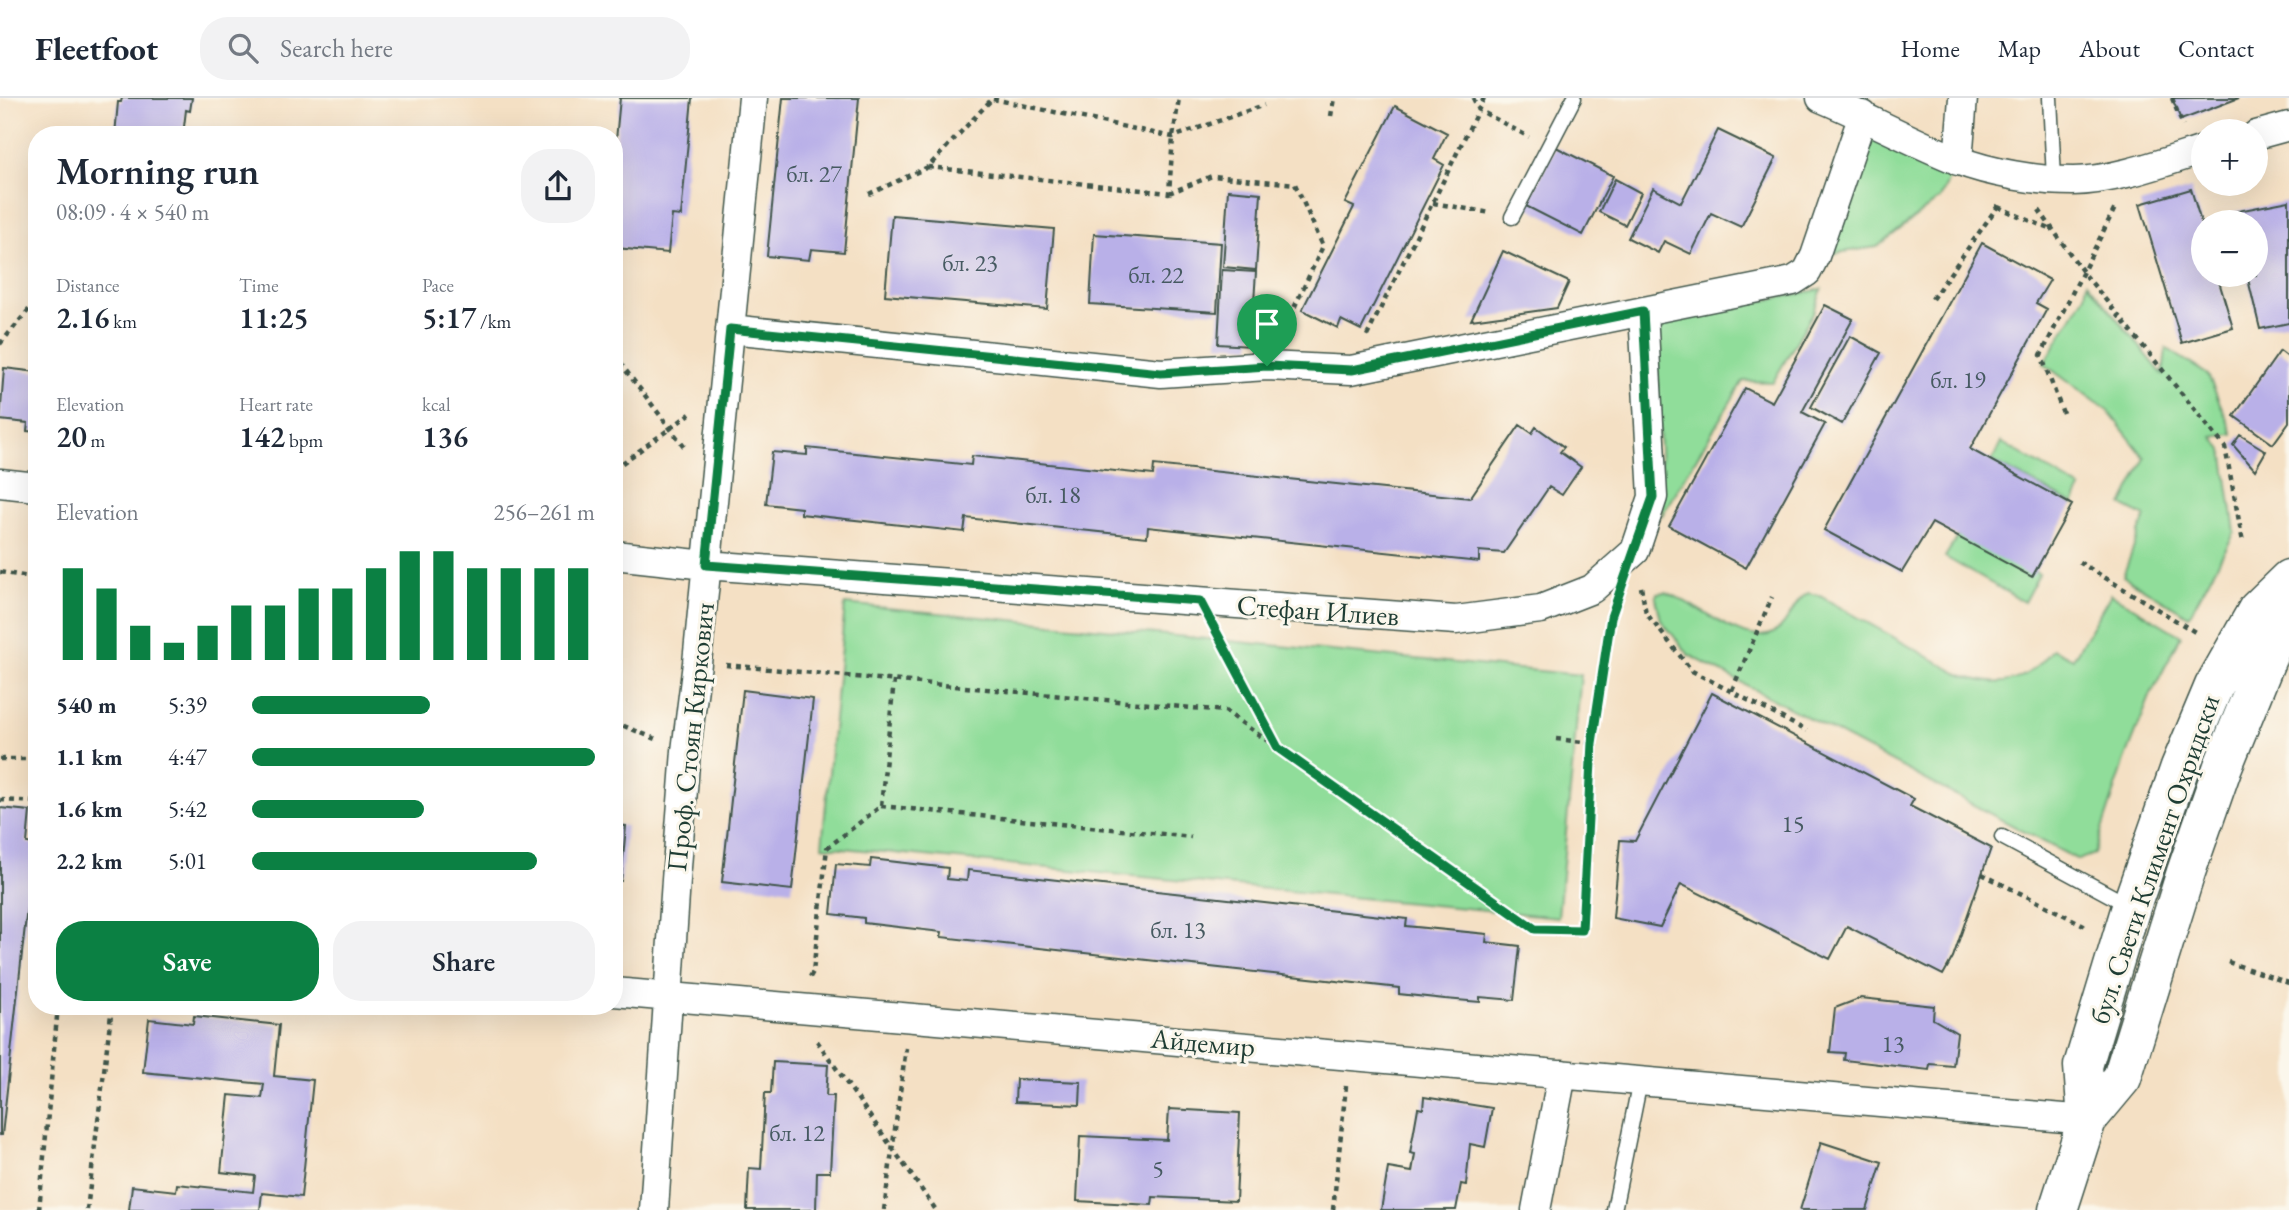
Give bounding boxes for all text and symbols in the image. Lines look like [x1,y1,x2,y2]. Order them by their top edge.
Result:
search box [200,17,690,80]
text: Fleetfoot [35,27,158,70]
icon: search [224,29,262,67]
text: Search here [280,31,393,65]
text: Home [1900,33,1960,64]
text: Map [1998,33,2041,64]
text: About [2079,33,2140,64]
text: Contact [2178,33,2254,64]
map controls [2191,119,2268,287]
button: + [2191,119,2268,196]
text: Morning run [56,146,259,195]
button: share [521,149,595,223]
house number: бл. 27 [786,158,842,189]
text: 08:09 · 4 × 540 m [56,197,209,227]
button: − [2191,210,2268,287]
house number: бл. 23 [942,247,998,278]
house number: бл. 22 [1128,259,1184,290]
text: Distance [56,273,119,298]
text: Time [239,273,279,298]
text: Pace [422,273,454,298]
pin [1237,294,1297,366]
text: 2.16 [56,298,109,337]
text: 11:25 [239,298,309,337]
text: 5:17 [422,298,476,337]
icon: arrive [1248,305,1286,343]
text: km [109,309,137,334]
text: /km [476,309,511,334]
house number: бл. 19 [1930,364,1986,395]
text: Elevation [56,392,124,417]
text: Heart rate [239,392,313,417]
text: kcal [422,392,451,417]
text: 20 [56,417,87,456]
text: 142 [239,417,285,456]
text: 136 [422,417,468,456]
text: m [87,428,105,453]
text: bpm [285,428,323,453]
house number: бл. 18 [1025,479,1081,510]
text: Elevation [56,497,139,527]
text: 256–261 m [494,497,595,527]
street label: Стефан Илиев [1236,586,1401,634]
street label: Проф. Стоян Киркович [658,601,722,873]
text: 540 m [56,690,117,720]
text: 5:39 [168,690,207,720]
street label: бул. Свети Климент Охридски [2081,690,2227,1028]
text: 1.1 km [56,742,123,772]
text: 4:47 [168,742,207,772]
text: 1.6 km [56,794,123,824]
text: 5:42 [168,794,207,824]
house number: 15 [1781,808,1805,839]
text: 2.2 km [56,846,123,876]
text: 5:01 [168,846,207,876]
house number: бл. 13 [1150,914,1206,945]
button: Save [56,921,319,1001]
button: Share [333,921,595,1001]
street label: Айдемир [1148,1019,1257,1064]
house number: 13 [1881,1028,1905,1059]
house number: бл. 12 [769,1117,825,1148]
house number: 5 [1152,1153,1164,1184]

